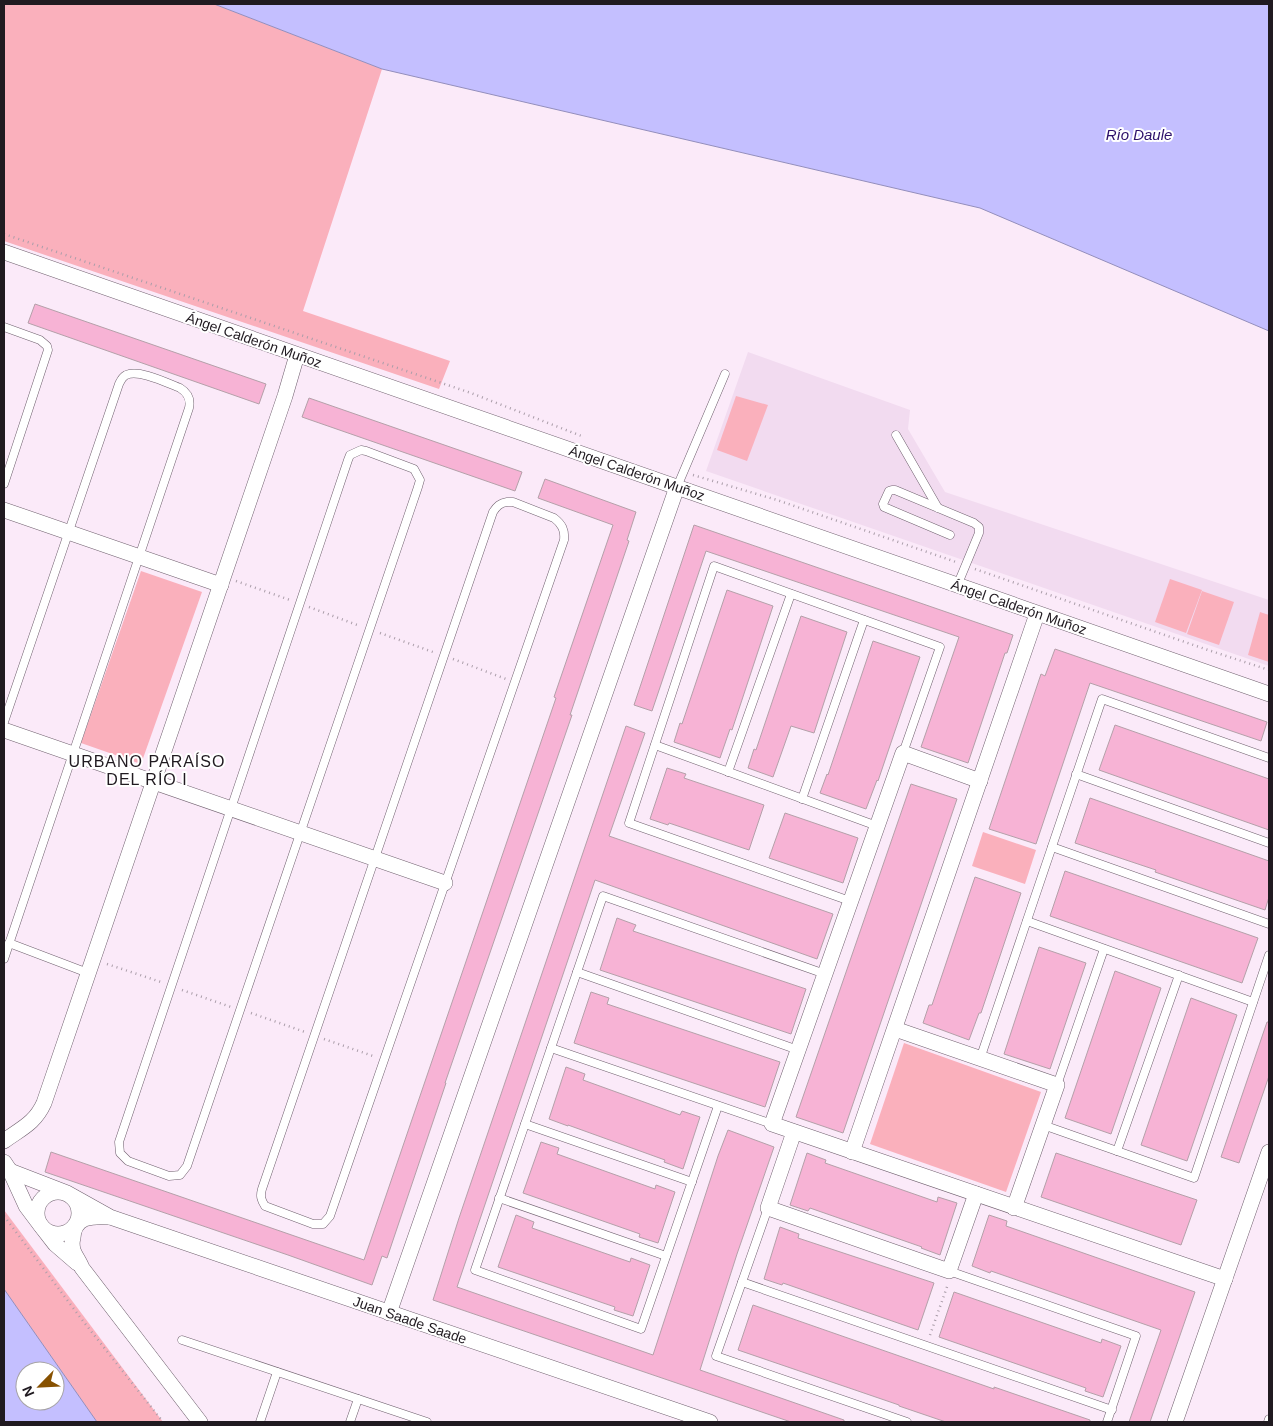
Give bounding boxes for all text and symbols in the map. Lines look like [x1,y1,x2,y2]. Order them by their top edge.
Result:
water label: Río Daule [1106,126,1172,143]
street label: Ángel Calderón Muñoz [184,309,324,371]
street label: Ángel Calderón Muñoz [567,442,707,504]
street label: Ángel Calderón Muñoz [949,576,1089,638]
district label: URBANO PARAÍSO DEL RÍO I [69,752,225,788]
street label: Juan Saade Saade [351,1293,469,1347]
north arrow [15,1361,65,1411]
text: N [19,1383,37,1399]

